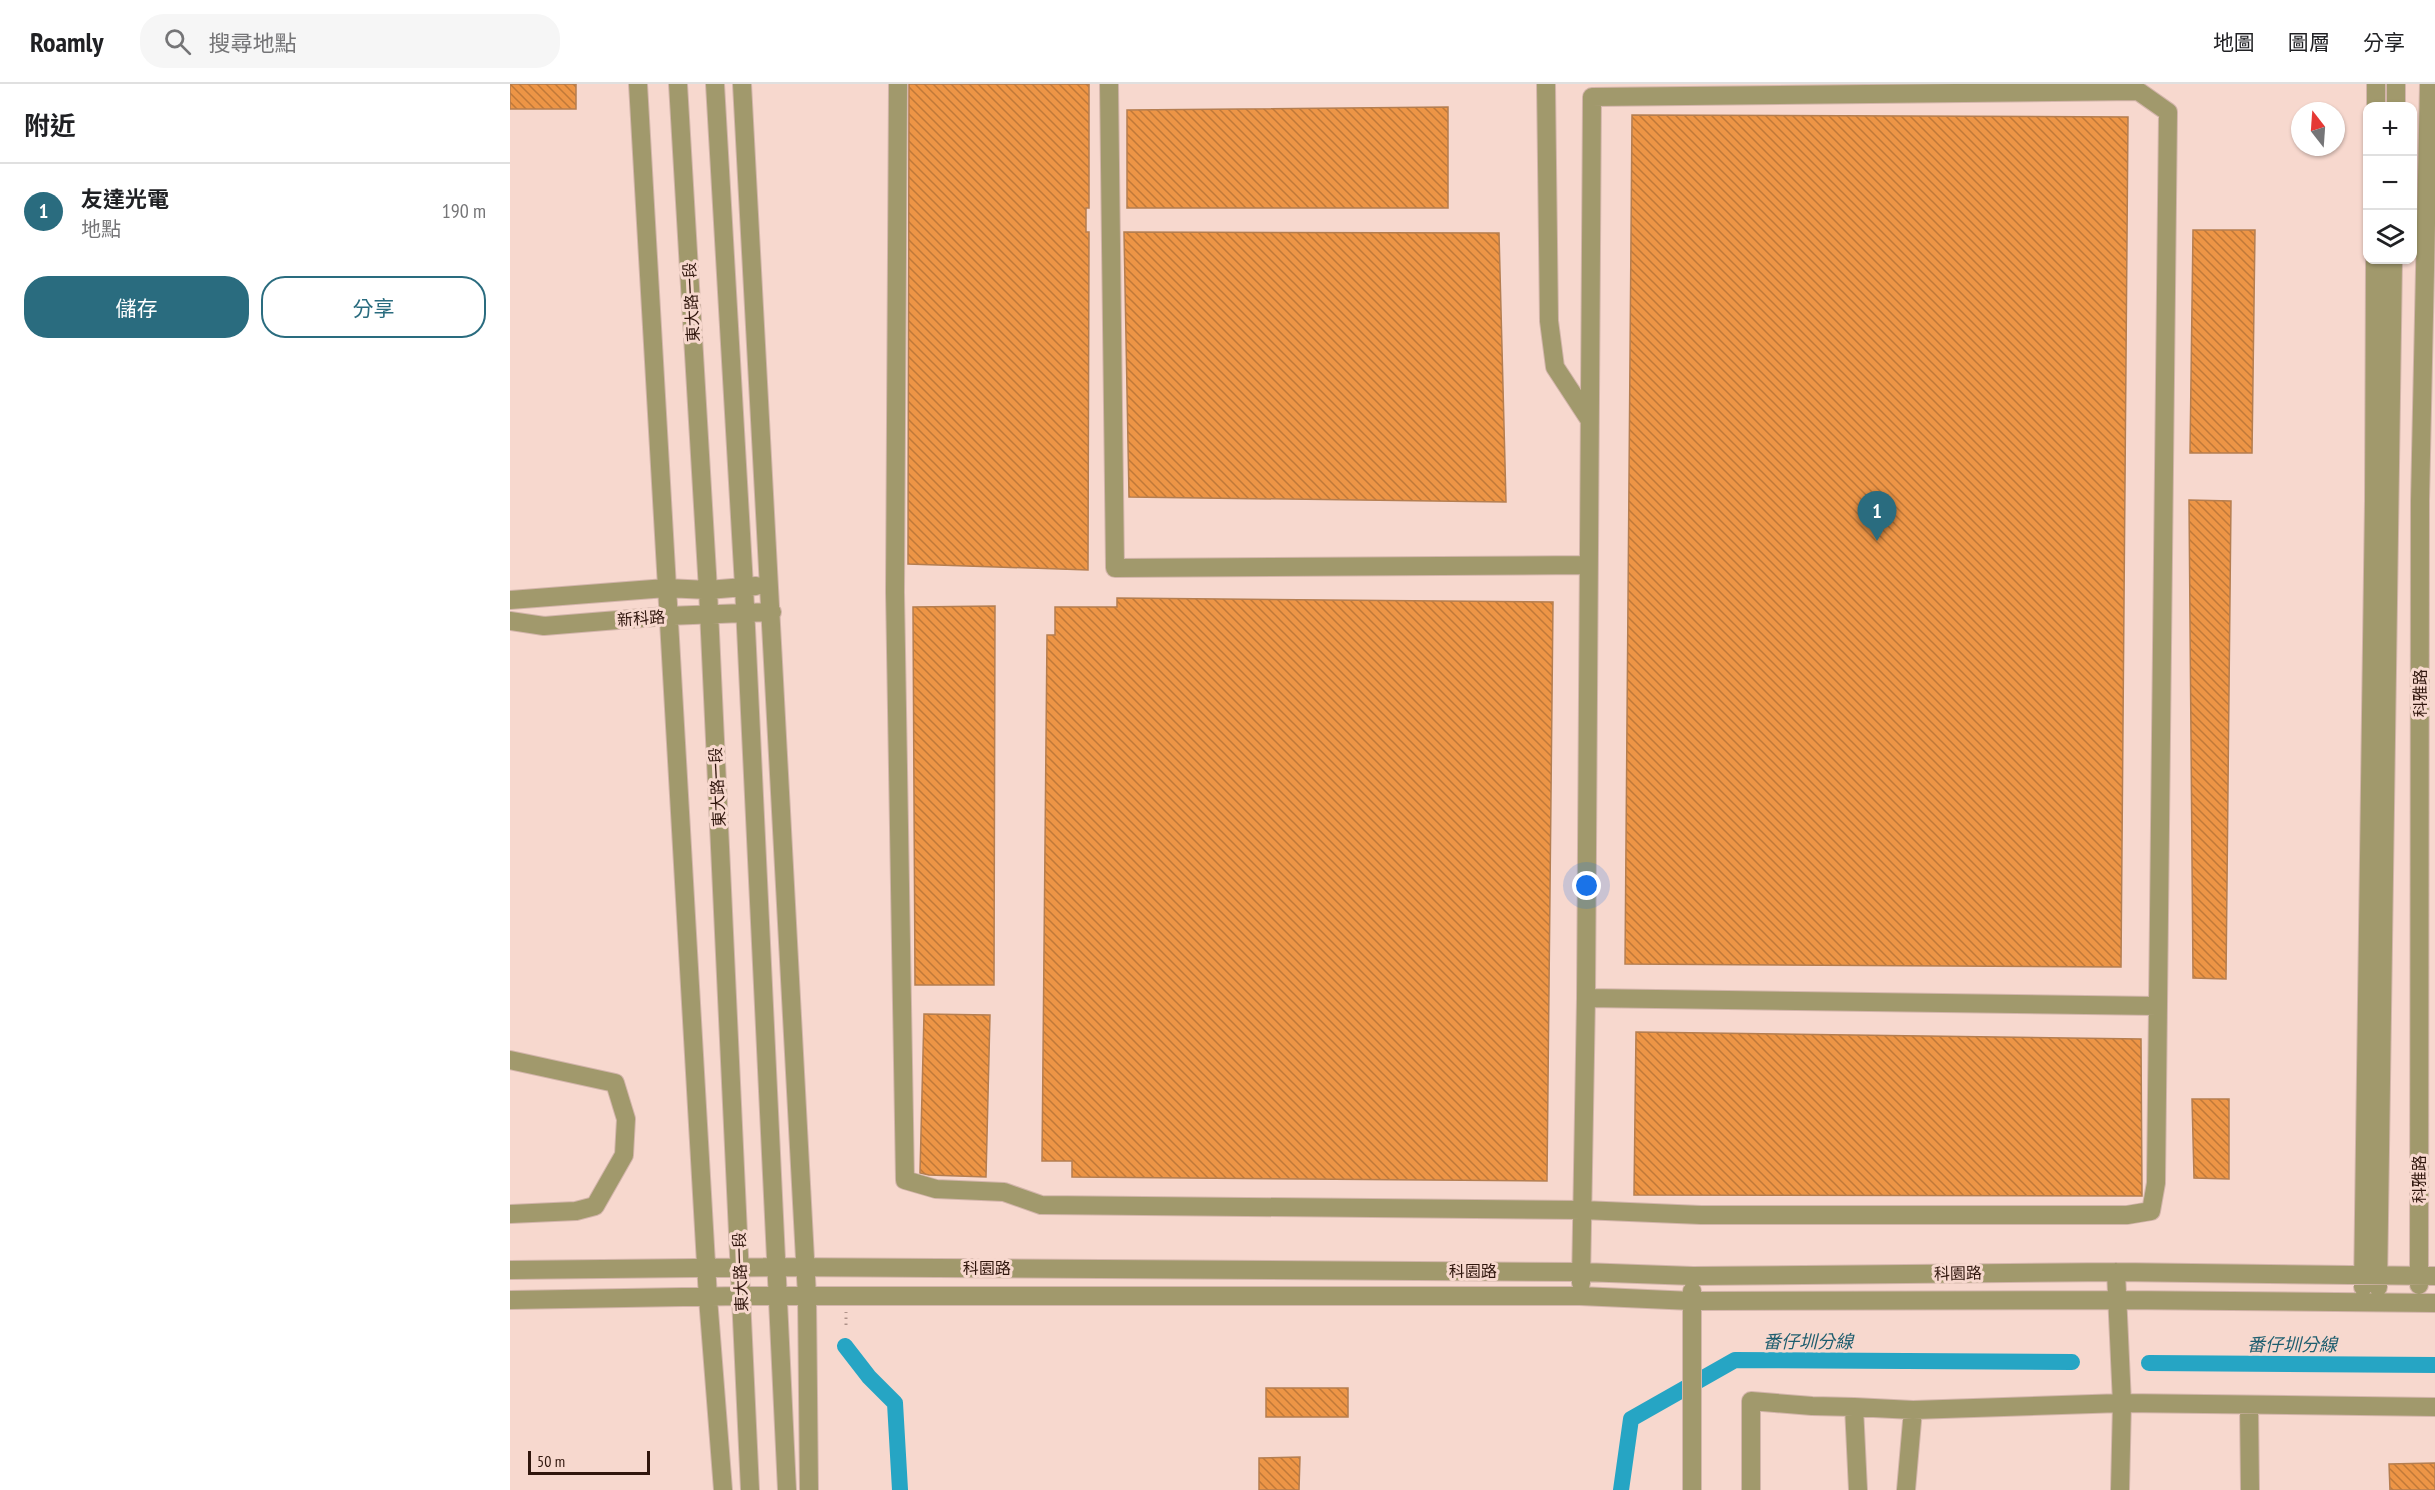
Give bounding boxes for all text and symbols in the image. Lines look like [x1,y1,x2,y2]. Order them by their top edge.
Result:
search box [140,14,560,68]
text: Roamly [30,23,104,60]
icon: search [161,25,194,58]
text: 搜尋地點 [209,29,297,57]
text: 地圖 [2213,29,2255,56]
text: 圖層 [2288,29,2330,56]
text: 分享 [2363,29,2405,56]
north arrow [2291,102,2345,156]
map controls [2363,102,2417,264]
button: + [2363,102,2417,156]
text: 附近 [24,109,76,142]
button: − [2363,156,2417,210]
text: 友達光電 [81,185,169,213]
text: 1 [39,198,48,224]
text: 190 m [442,198,486,224]
button: layers [2363,210,2417,264]
text: 地點 [81,216,121,242]
street label: 東大路一段 [679,262,703,342]
button: 儲存 [24,276,249,338]
button: 分享 [261,276,486,338]
pin: 1 [1858,492,1896,541]
street label: 新科路 [616,606,666,630]
street label: 科雅路 [2410,669,2430,717]
street label: 東大路一段 [705,747,729,827]
your location [1572,871,1601,900]
street label: 科雅路 [2409,1155,2429,1203]
street label: 東大路一段 [729,1232,751,1312]
street label: 科園路 [963,1258,1011,1278]
street label: 科園路 [1449,1261,1497,1281]
street label: 科園路 [1934,1263,1982,1283]
water label: 番仔圳分線 [1763,1330,1855,1353]
water label: 番仔圳分線 [2247,1333,2339,1356]
scale bar [528,1448,650,1476]
text: 50 m [537,1451,565,1471]

